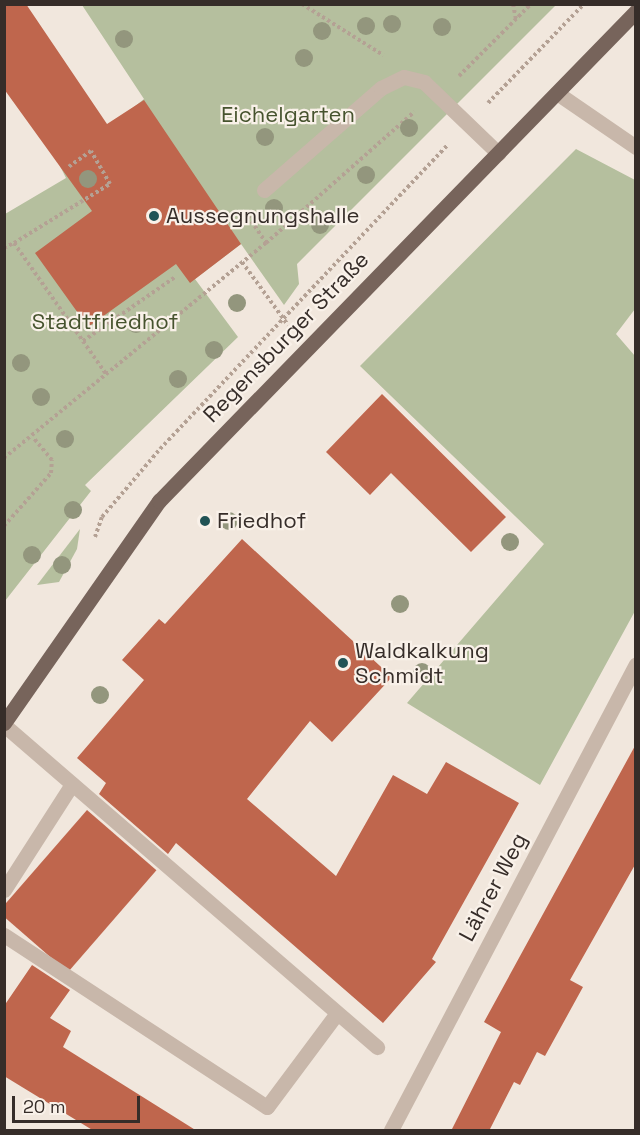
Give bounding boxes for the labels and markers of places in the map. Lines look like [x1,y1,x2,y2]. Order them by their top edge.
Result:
place label: Aussegnungshalle [166,203,360,229]
marker: Aussegnungshalle [147,209,161,223]
place label: Friedhof [217,508,306,534]
marker: Friedhof [198,514,212,528]
place label: Waldkalkung Schmidt [355,637,489,688]
marker: Waldkalkung Schmidt [336,656,350,670]

